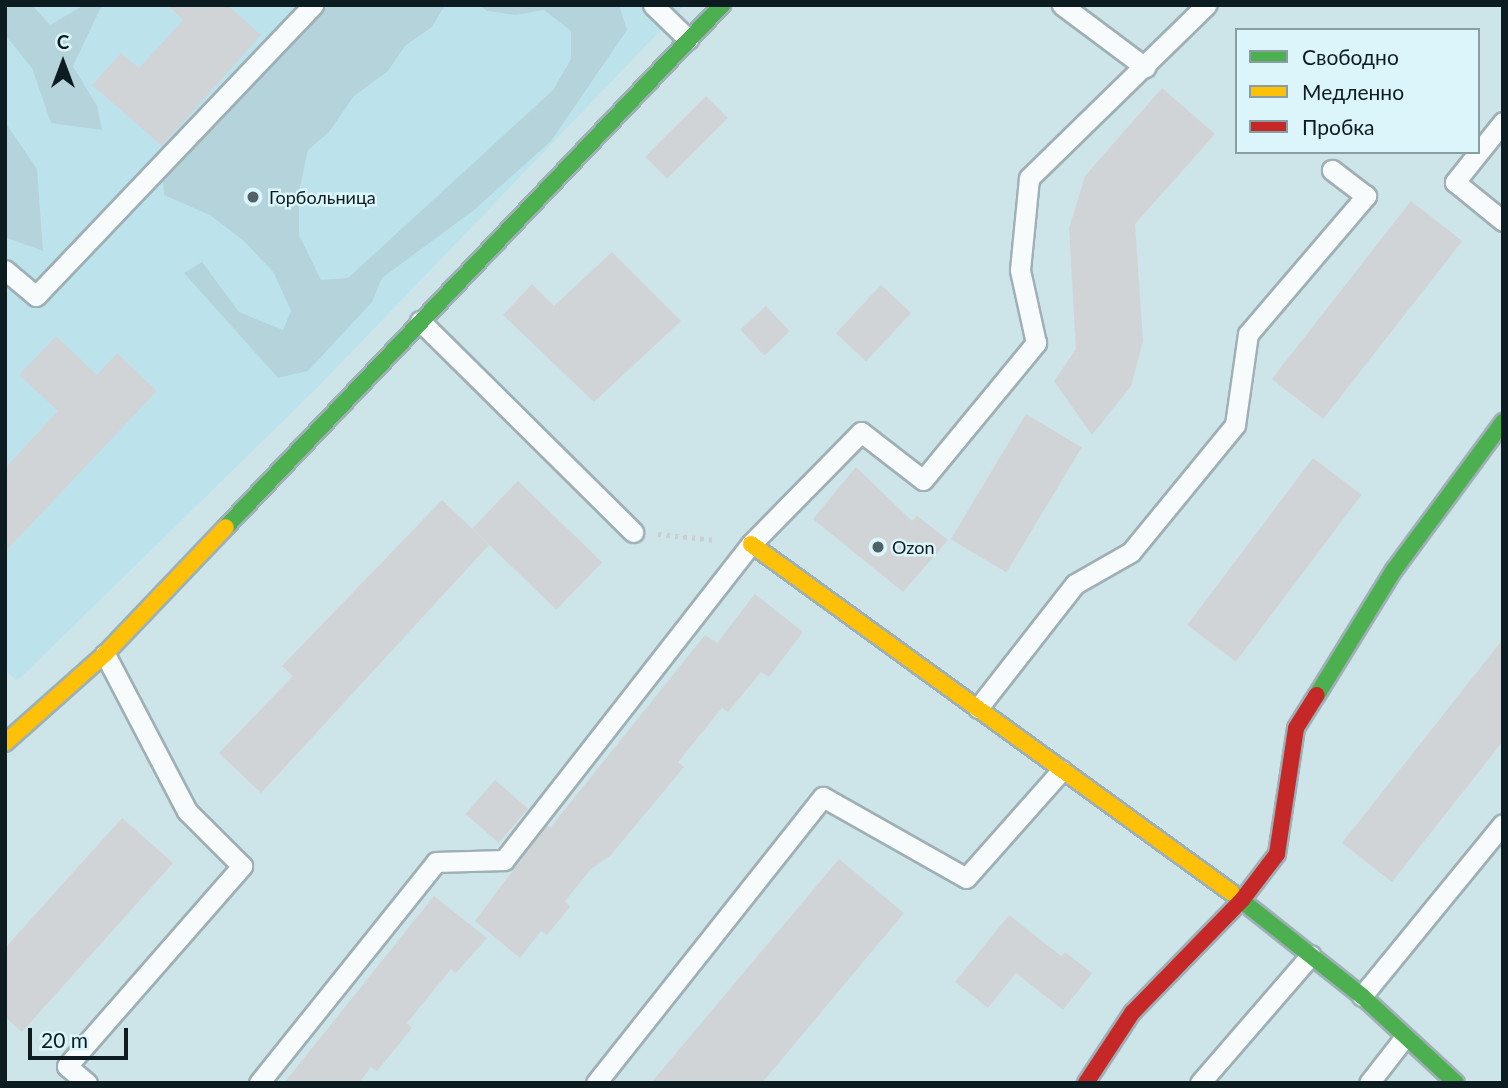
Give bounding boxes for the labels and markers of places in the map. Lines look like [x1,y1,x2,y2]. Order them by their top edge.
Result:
place label: Горбольница [269,186,376,208]
marker: Горбольница [243,187,263,207]
place label: Ozon [892,536,934,558]
marker: Ozon [870,539,886,555]

